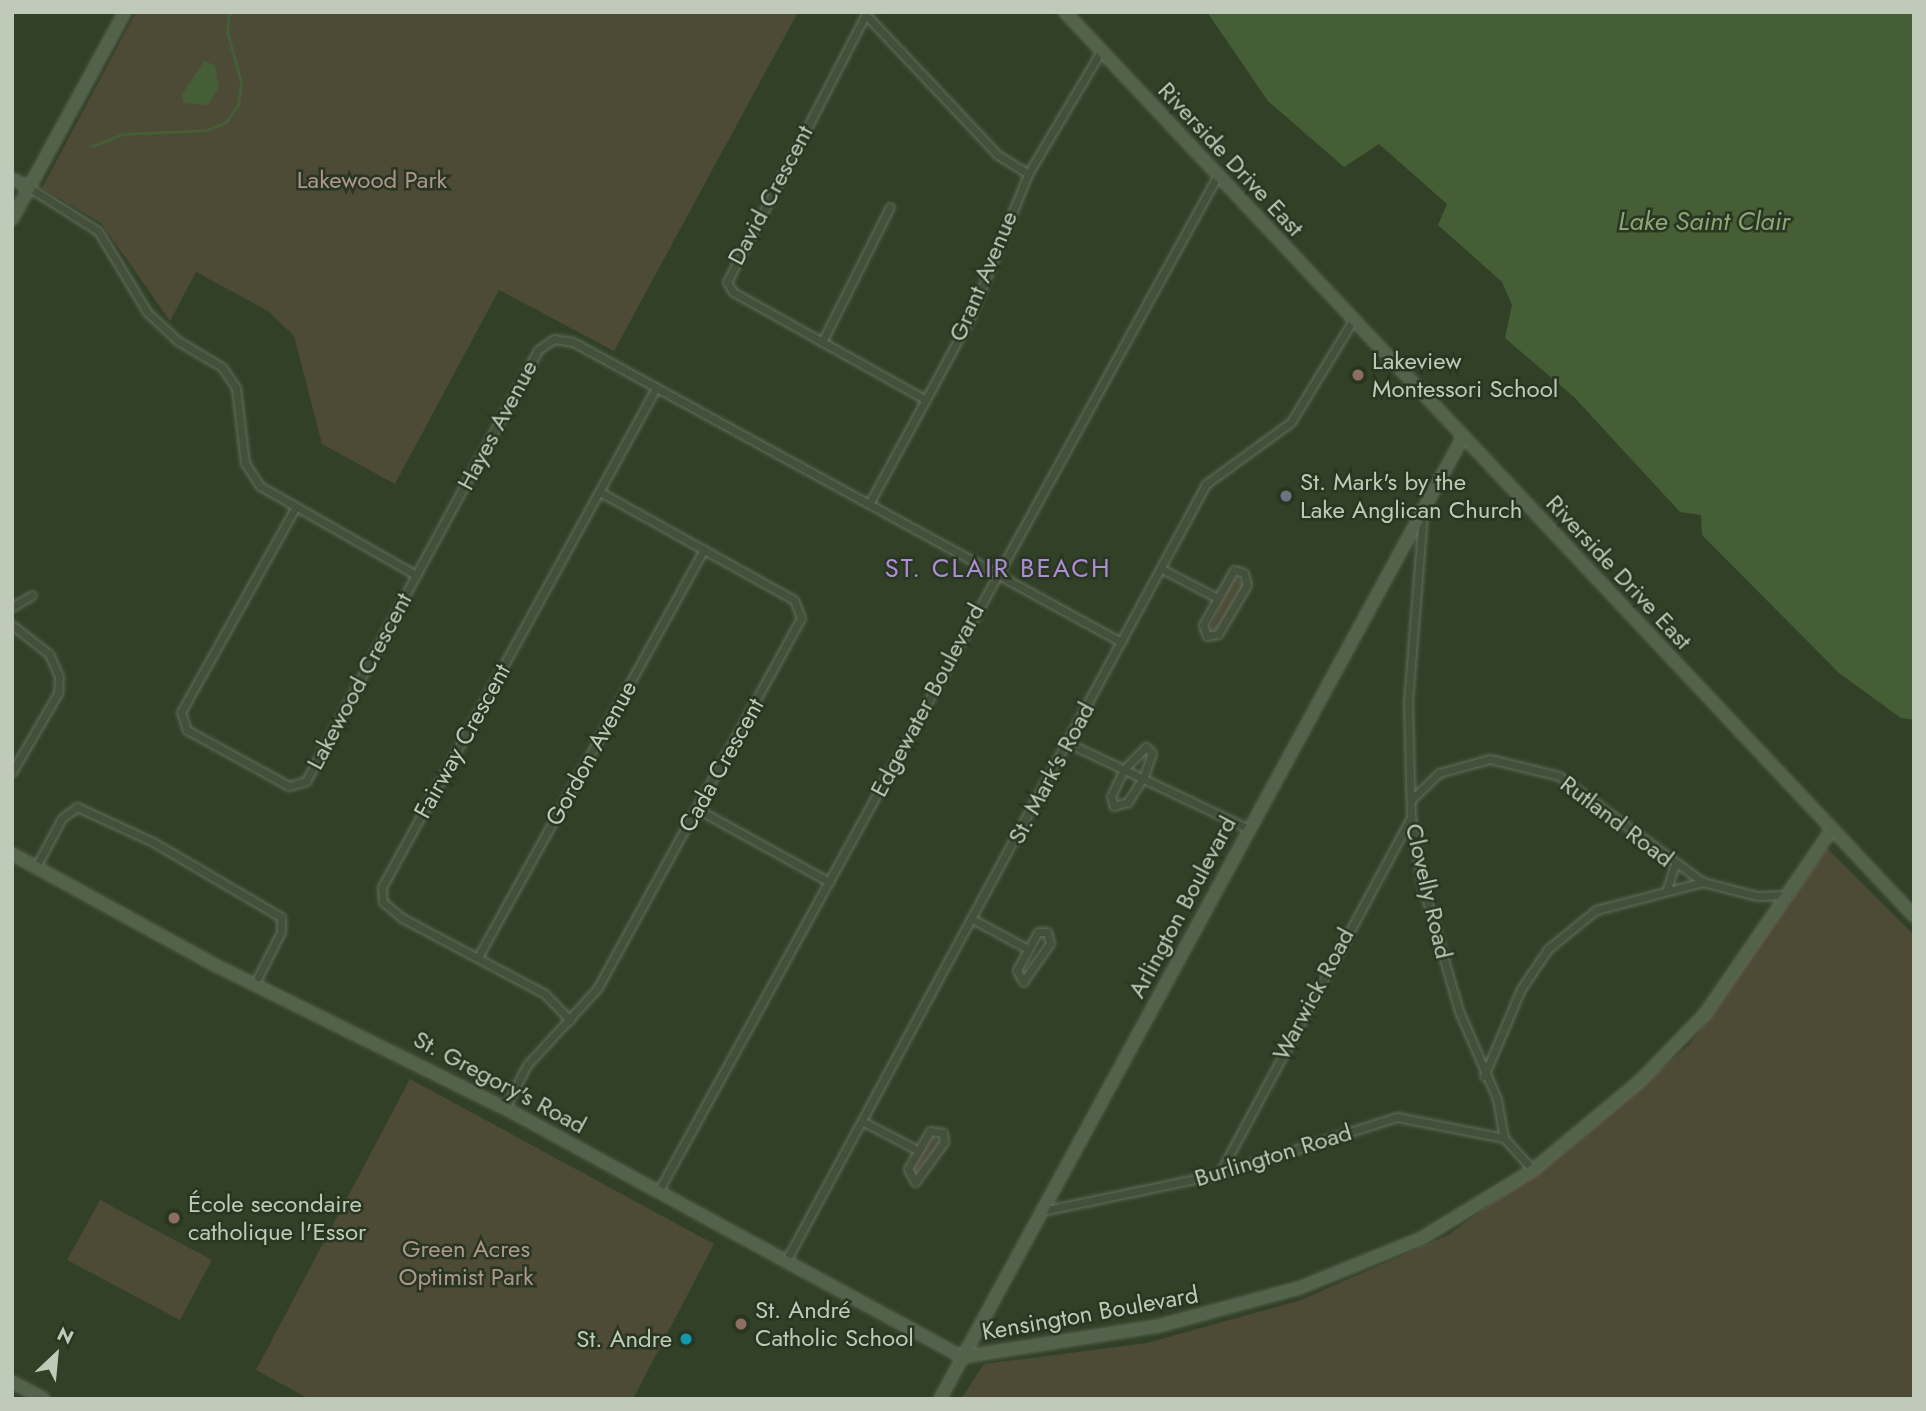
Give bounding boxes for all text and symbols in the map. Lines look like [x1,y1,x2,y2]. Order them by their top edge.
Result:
street label: Riverside Drive East [1152,76,1310,242]
street label: David Crescent [721,120,819,270]
park label: Lakewood Park [297,166,447,194]
water label: Lake Saint Clair [1618,206,1790,238]
street label: Grant Avenue [943,207,1023,345]
place label: Lakeview Montessori School [1372,347,1558,403]
street label: Hayes Avenue [451,355,543,495]
marker: Lakeview Montessori School [1350,367,1366,383]
place label: St. Mark's by the Lake Anglican Church [1300,468,1522,524]
marker: St. Mark's by the Lake Anglican Church [1278,488,1294,504]
street label: Riverside Drive East [1540,489,1698,655]
district label: ST. CLAIR BEACH [886,553,1110,585]
street label: Lakewood Crescent [300,588,418,774]
street label: Edgewater Boulevard [864,598,990,802]
street label: Fairway Crescent [408,659,516,823]
street label: Gordon Avenue [539,675,643,831]
street label: Cada Crescent [672,693,770,837]
street label: St. Mark's Road [1002,697,1100,849]
street label: Rutland Road [1555,769,1679,873]
street label: Arlington Boulevard [1122,811,1242,1003]
street label: Clovelly Road [1399,821,1459,961]
street label: Warwick Road [1266,923,1360,1065]
street label: St. Gregory's Road [409,1024,591,1140]
street label: Burlington Road [1191,1117,1355,1193]
place label: École secondaire catholique l'Essor [188,1190,366,1246]
marker: École secondaire catholique l'Essor [166,1210,182,1226]
park label: Green Acres Optimist Park [399,1235,533,1291]
street label: Kensington Boulevard [980,1280,1200,1346]
place label: St. André Catholic School [755,1296,914,1352]
marker: St. André Catholic School [733,1316,749,1332]
north arrow [21,1320,91,1390]
text: N [53,1320,78,1351]
place label: St. Andre [576,1325,672,1353]
marker: St. Andre [678,1331,694,1347]

